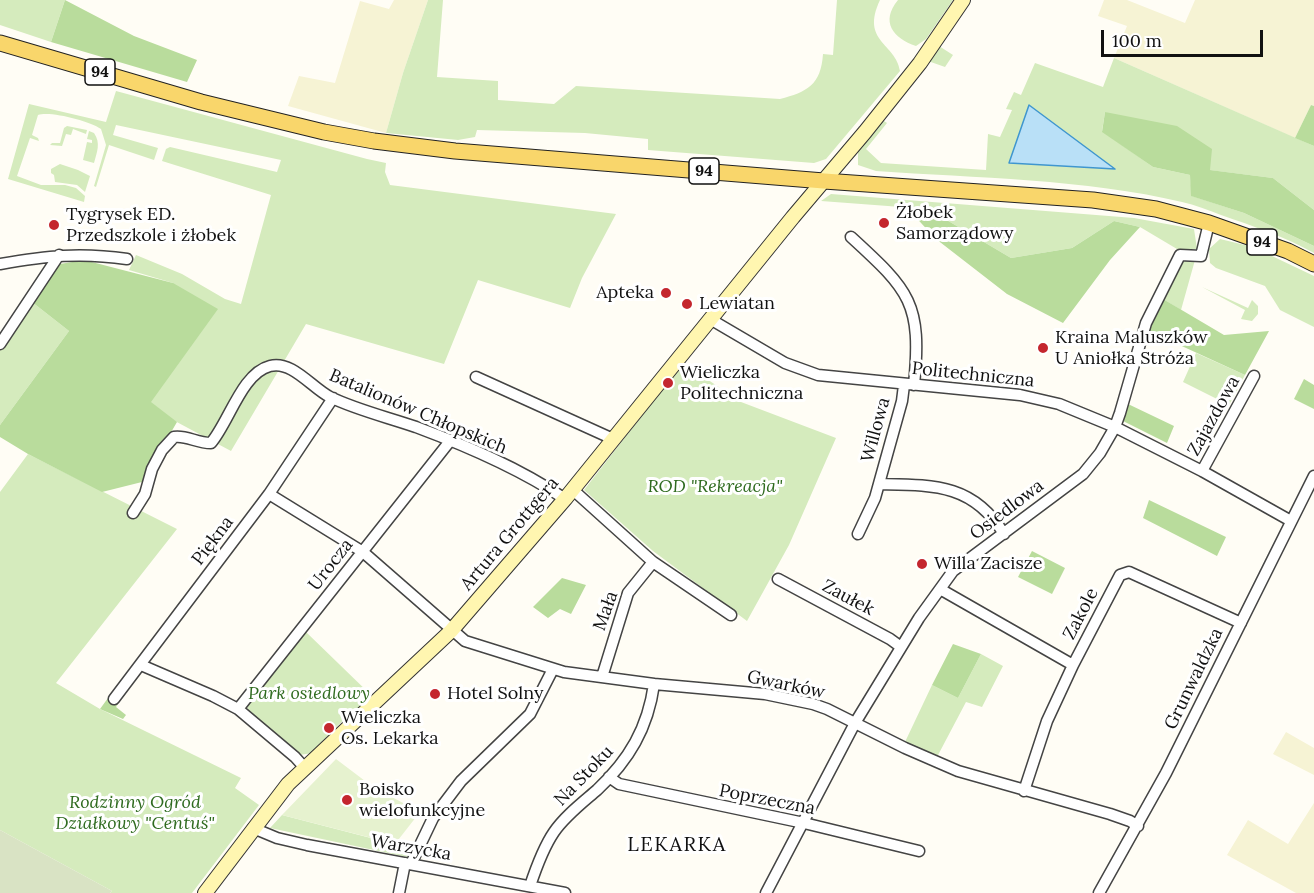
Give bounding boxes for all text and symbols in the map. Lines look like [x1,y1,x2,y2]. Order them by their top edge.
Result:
scale bar [1104,18,1266,56]
text: 100 m [1112,29,1162,52]
road number: 94 [85,59,115,85]
road number: 94 [689,158,719,184]
place label: Żłobek Samorządowy [896,202,1013,244]
place label: Tygrysek ED. Przedszkole i żłobek [66,204,236,246]
marker: Żłobek Samorządowy [877,216,891,230]
marker: Tygrysek ED. Przedszkole i żłobek [47,218,61,232]
road number: 94 [1247,229,1277,255]
place label: Apteka [596,282,654,304]
marker: Apteka [659,286,673,300]
place label: Lewiatan [699,293,775,315]
marker: Lewiatan [680,297,694,311]
place label: Kraina Maluszków U Aniołka Stróża [1055,327,1208,370]
marker: Kraina Maluszków U Aniołka Stróża [1036,341,1050,355]
street label: Politechniczna [911,358,1035,392]
place label: Wieliczka Politechniczna [680,362,803,404]
street label: Batalionów Chłopskich [326,365,510,459]
street label: Zajazdowa [1183,372,1245,460]
marker: Wieliczka Politechniczna [661,376,675,390]
street label: Willowa [857,395,895,465]
street label: Artura Grottgera [456,473,564,595]
street label: Osiedlowa [966,475,1048,545]
park label: ROD "Rekreacja" [647,476,783,498]
street label: Piękna [188,512,238,570]
street label: Urocza [304,535,358,595]
place label: Willa Zacisze [934,553,1043,575]
marker: Willa Zacisze [915,557,929,571]
street label: Zaułek [818,575,878,621]
street label: Zakole [1059,585,1103,643]
street label: Mała [589,588,623,634]
street label: Grunwaldzka [1160,625,1228,733]
street label: Gwarków [745,666,827,704]
park label: Park osiedlowy [248,683,370,705]
place label: Hotel Solny [447,683,543,705]
marker: Hotel Solny [428,687,442,701]
place label: Wieliczka Os. Lekarka [341,707,439,750]
marker: Wieliczka Os. Lekarka [322,721,336,735]
street label: Na Stoku [550,741,618,811]
place label: Boisko wielofunkcyjne [359,779,485,822]
street label: Poprzeczna [717,780,817,820]
park label: Rodzinny Ogród Działkowy "Centuś" [55,792,215,834]
marker: Boisko wielofunkcyjne [340,793,354,807]
street label: Warzycka [369,830,453,866]
district label: LEKARKA [627,833,727,857]

